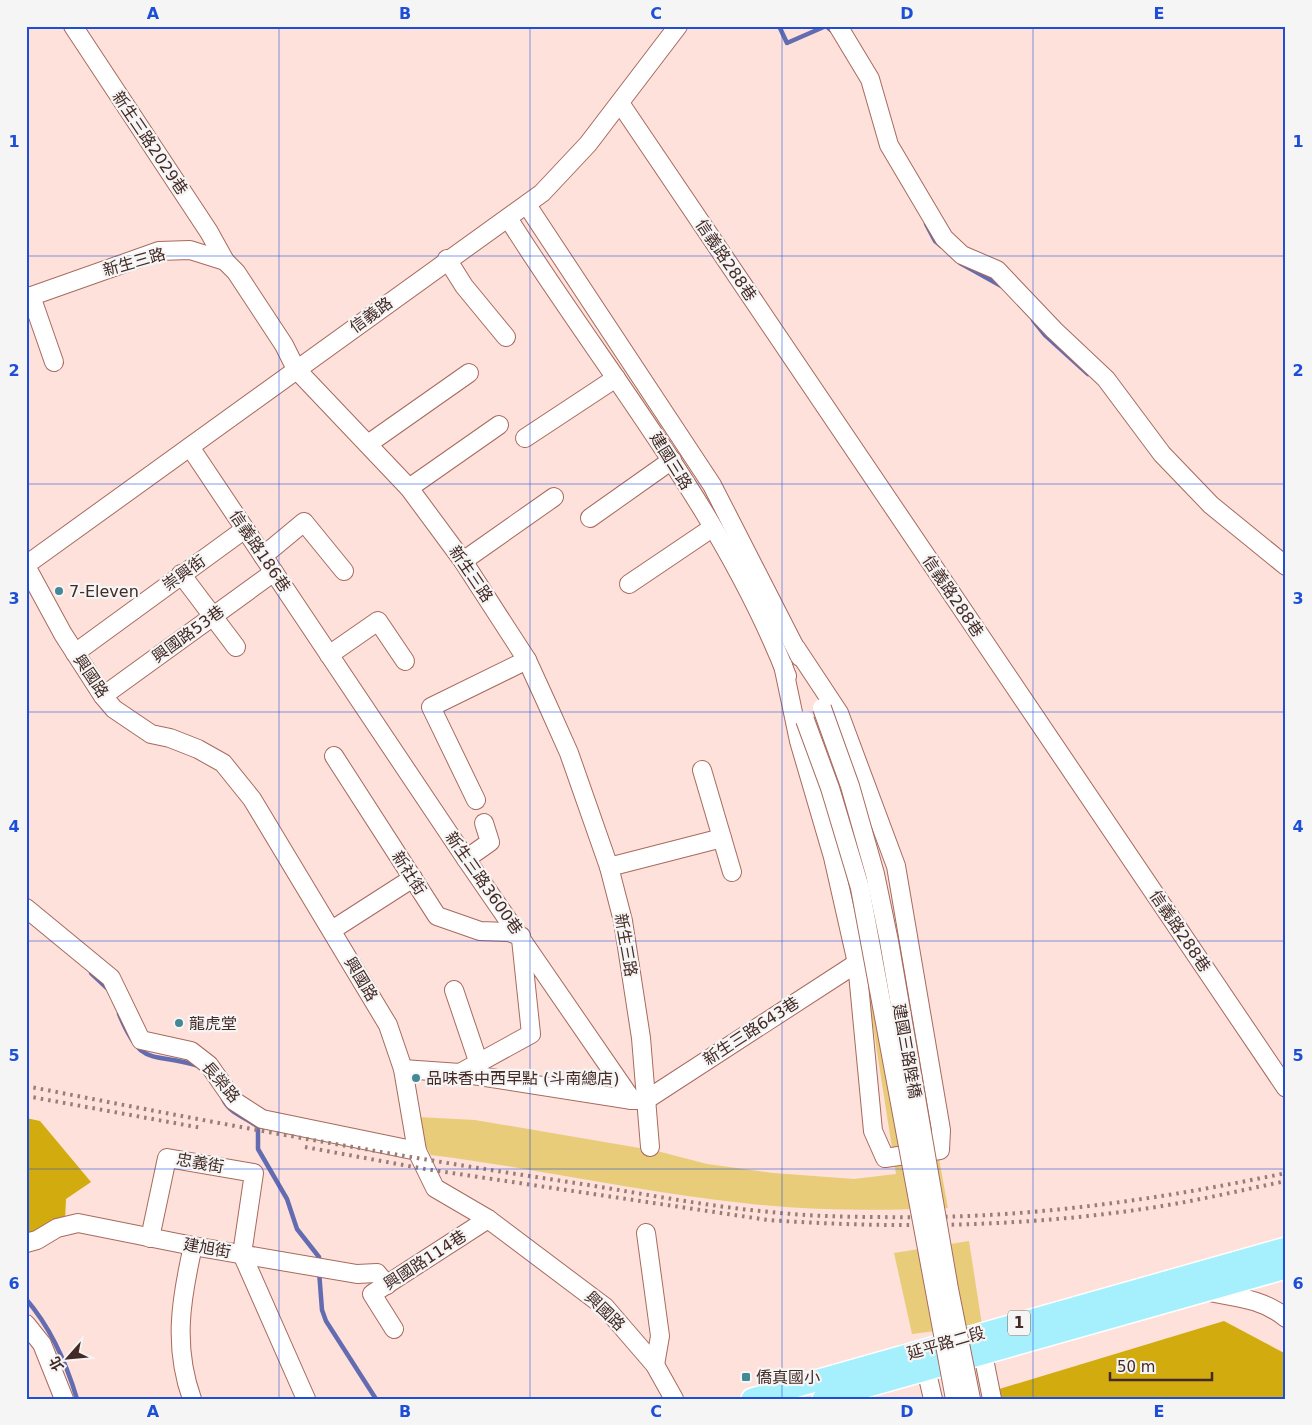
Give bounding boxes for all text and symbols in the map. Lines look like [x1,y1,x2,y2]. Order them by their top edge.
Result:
text: A [147,4,160,23]
text: B [399,4,411,23]
text: C [650,4,662,23]
text: D [900,4,914,23]
text: E [1154,4,1164,23]
street label: 新生三路2029巷 [108,88,192,198]
text: 1 [8,132,20,151]
text: 1 [1292,132,1304,151]
street label: 信義路288巷 [692,215,760,305]
street label: 新生三路 [101,244,167,280]
street label: 信義路 [346,293,396,337]
text: 2 [8,361,20,380]
text: 2 [1292,361,1304,380]
street label: 建國三路 [646,429,696,493]
street label: 信義路186巷 [226,506,294,596]
street label: 新生三路 [445,542,497,606]
street label: 崇興街 [159,551,209,595]
street label: 信義路288巷 [919,551,987,641]
place label: 7-Eleven [69,582,139,601]
marker: 7-Eleven [53,585,65,597]
text: 3 [8,589,20,608]
text: 3 [1292,589,1304,608]
street label: 興國路53巷 [148,602,228,666]
street label: 興國路 [70,651,112,701]
text: 4 [8,817,20,836]
text: 4 [1292,817,1304,836]
street label: 新生三路3600巷 [442,828,526,938]
street label: 新社街 [388,848,430,898]
street label: 信義路288巷 [1146,886,1214,976]
street label: 新生三路 [611,912,641,978]
street label: 興國路 [340,954,382,1004]
street label: 新生三路643巷 [699,993,803,1069]
street label: 建國三路陸橋 [889,1002,925,1100]
place label: 龍虎堂 [189,1014,237,1033]
marker: 龍虎堂 [173,1017,185,1029]
text: 5 [8,1046,20,1065]
text: 5 [1292,1046,1304,1065]
street label: 長榮路 [198,1058,244,1106]
place label: 品味香中西早點 (斗南總店) [426,1069,620,1088]
marker: 品味香中西早點 (斗南總店) [410,1072,422,1084]
street label: 忠義街 [175,1149,225,1177]
street label: 興國路114巷 [380,1226,470,1294]
street label: 建旭街 [182,1234,232,1262]
text: 6 [8,1274,20,1293]
text: 6 [1292,1274,1304,1293]
street label: 興國路 [581,1287,629,1335]
road number: 1 [1008,1310,1030,1336]
street label: 延平路二段 [905,1323,987,1363]
north arrow [42,1332,92,1382]
scale bar [1110,1350,1212,1382]
text: 北 [46,1354,67,1374]
text: 50 m [1117,1358,1155,1376]
place label: 僑真國小 [756,1368,820,1387]
marker: 僑真國小 [740,1371,752,1383]
text: A [147,1402,160,1421]
text: B [399,1402,411,1421]
text: C [650,1402,662,1421]
text: D [900,1402,914,1421]
text: E [1154,1402,1164,1421]

